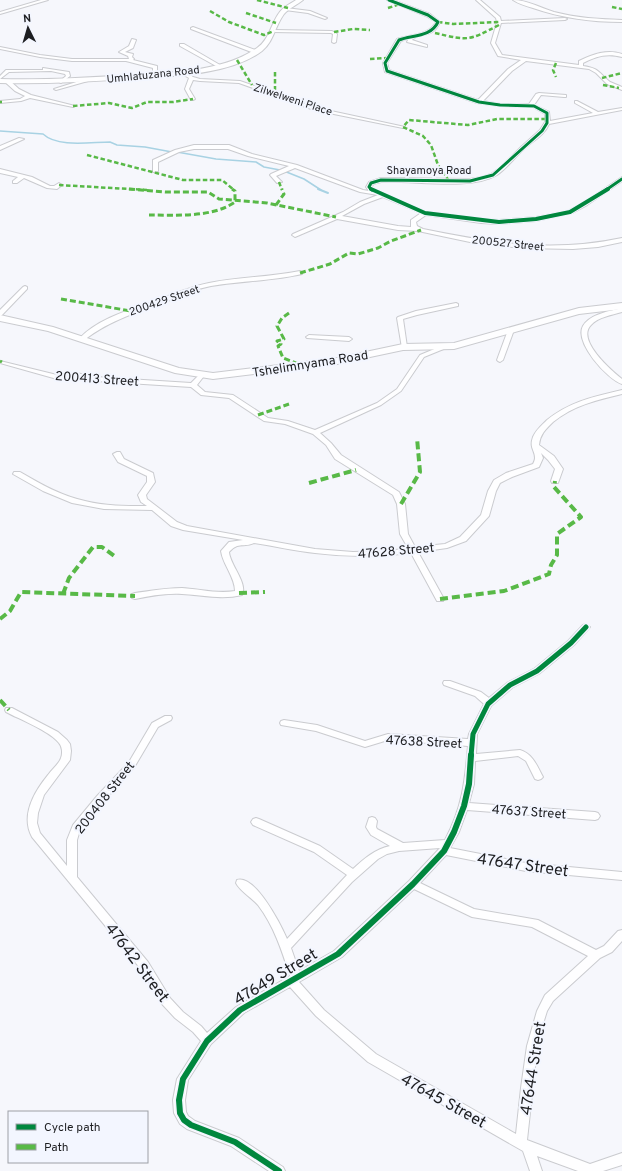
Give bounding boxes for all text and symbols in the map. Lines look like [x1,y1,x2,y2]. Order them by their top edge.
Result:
north arrow [8,8,48,48]
text: N [23,12,32,26]
street label: Umhlatuzana Road [106,63,200,87]
street label: Zilwelweni Place [252,81,334,119]
street label: Shayamoya Road [386,164,472,178]
street label: 200527 Street [471,233,545,255]
street label: 200429 Street [127,282,201,320]
street label: Tshelimnyama Road [251,348,369,382]
street label: 200413 Street [54,369,139,391]
street label: 47628 Street [357,541,435,563]
street label: 47638 Street [385,733,463,753]
street label: 200408 Street [72,759,139,838]
street label: 47637 Street [491,802,567,824]
street label: 47647 Street [476,850,570,882]
street label: 47642 Street [100,919,173,1007]
street label: 47649 Street [231,945,321,1010]
street label: 47644 Street [517,1020,551,1117]
street label: 47645 Street [397,1070,489,1133]
legend [8,1111,148,1163]
text: Cycle path [44,1120,101,1136]
text: Path [44,1140,69,1156]

